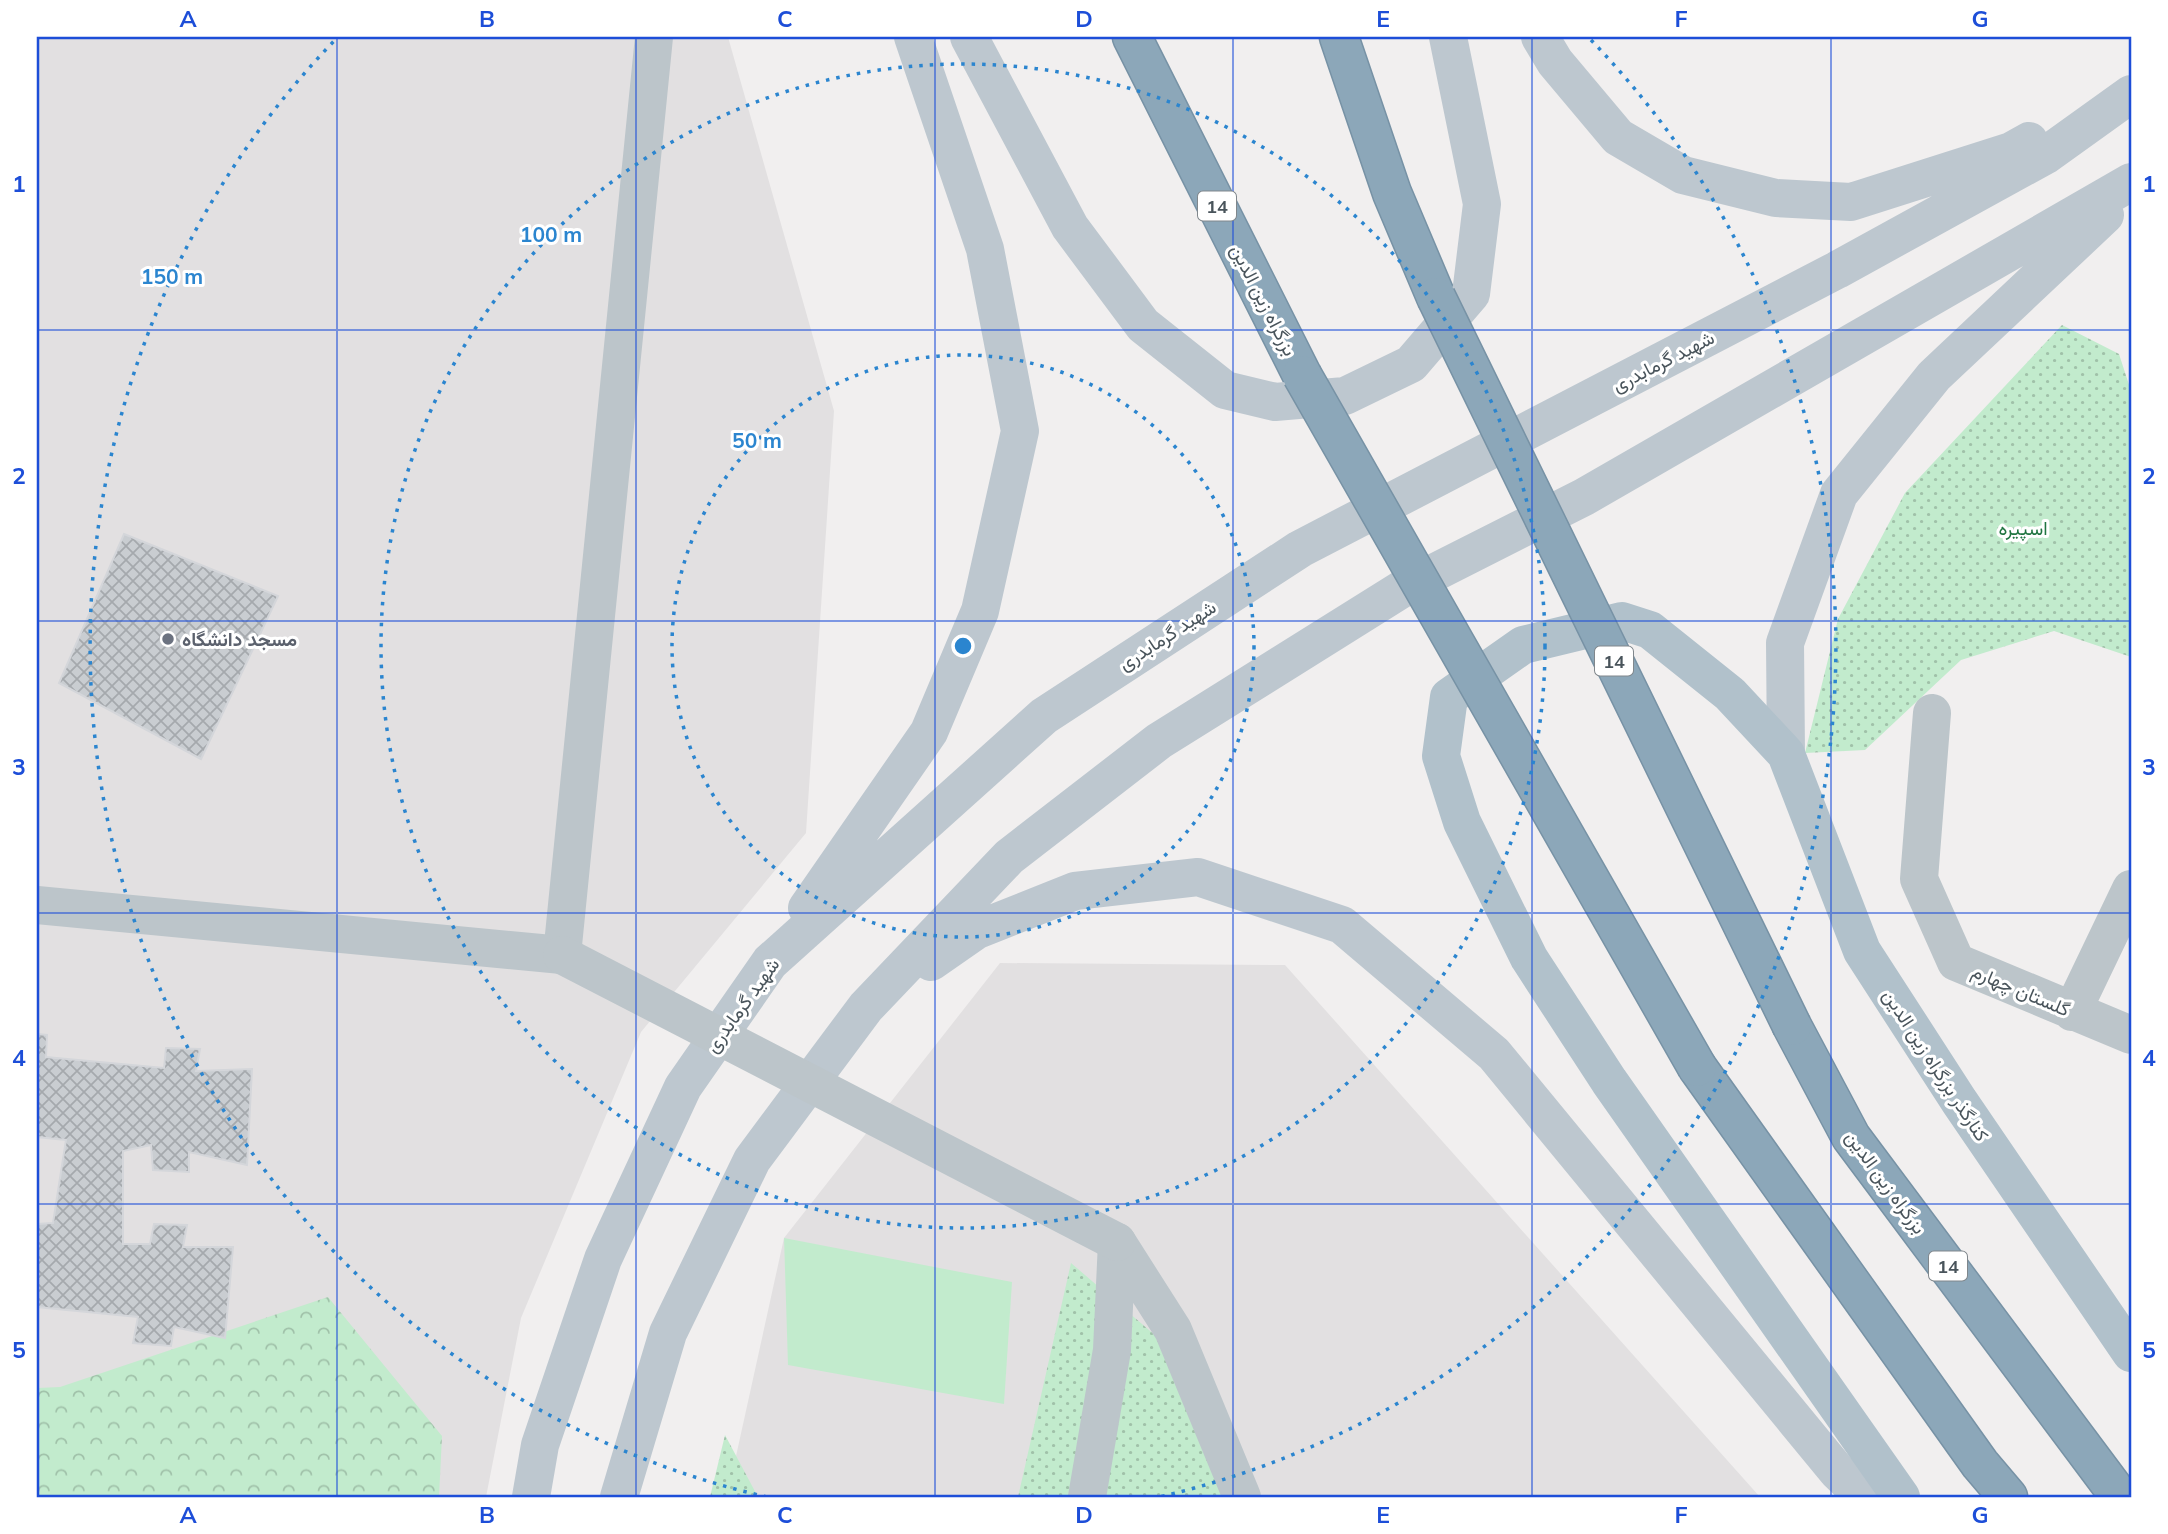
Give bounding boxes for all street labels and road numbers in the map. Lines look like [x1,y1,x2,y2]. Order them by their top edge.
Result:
road number: 14 [1198,191,1236,220]
street label: بزرگراه زین الدین [1226,240,1302,360]
street label: شهید گرمابدری [1608,325,1718,397]
street label: شهید گرمابدری [1114,595,1220,675]
road number: 14 [1595,646,1633,676]
street label: شهید گرمابدری [700,953,784,1057]
street label: گلستان چهارم [1968,959,2074,1023]
street label: کنارگذر بزرگراه زین الدین [1878,984,1994,1146]
street label: بزرگراه زین الدین [1840,1126,1932,1238]
road number: 14 [1929,1252,1967,1280]

